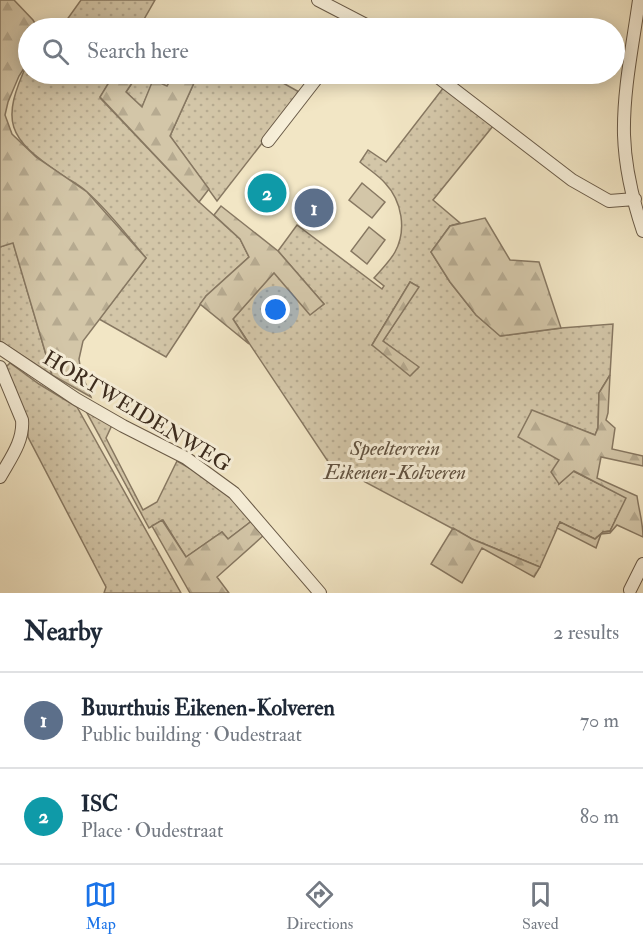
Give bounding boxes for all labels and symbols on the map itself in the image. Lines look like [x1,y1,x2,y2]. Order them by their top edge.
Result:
pin: 2 [248,170,286,216]
pin: 1 [294,186,334,230]
your location [261,295,290,324]
street label: HORTWEIDENWEG [38,345,236,478]
park label: Speelterrein Eikenen-Kolveren [322,435,466,486]

